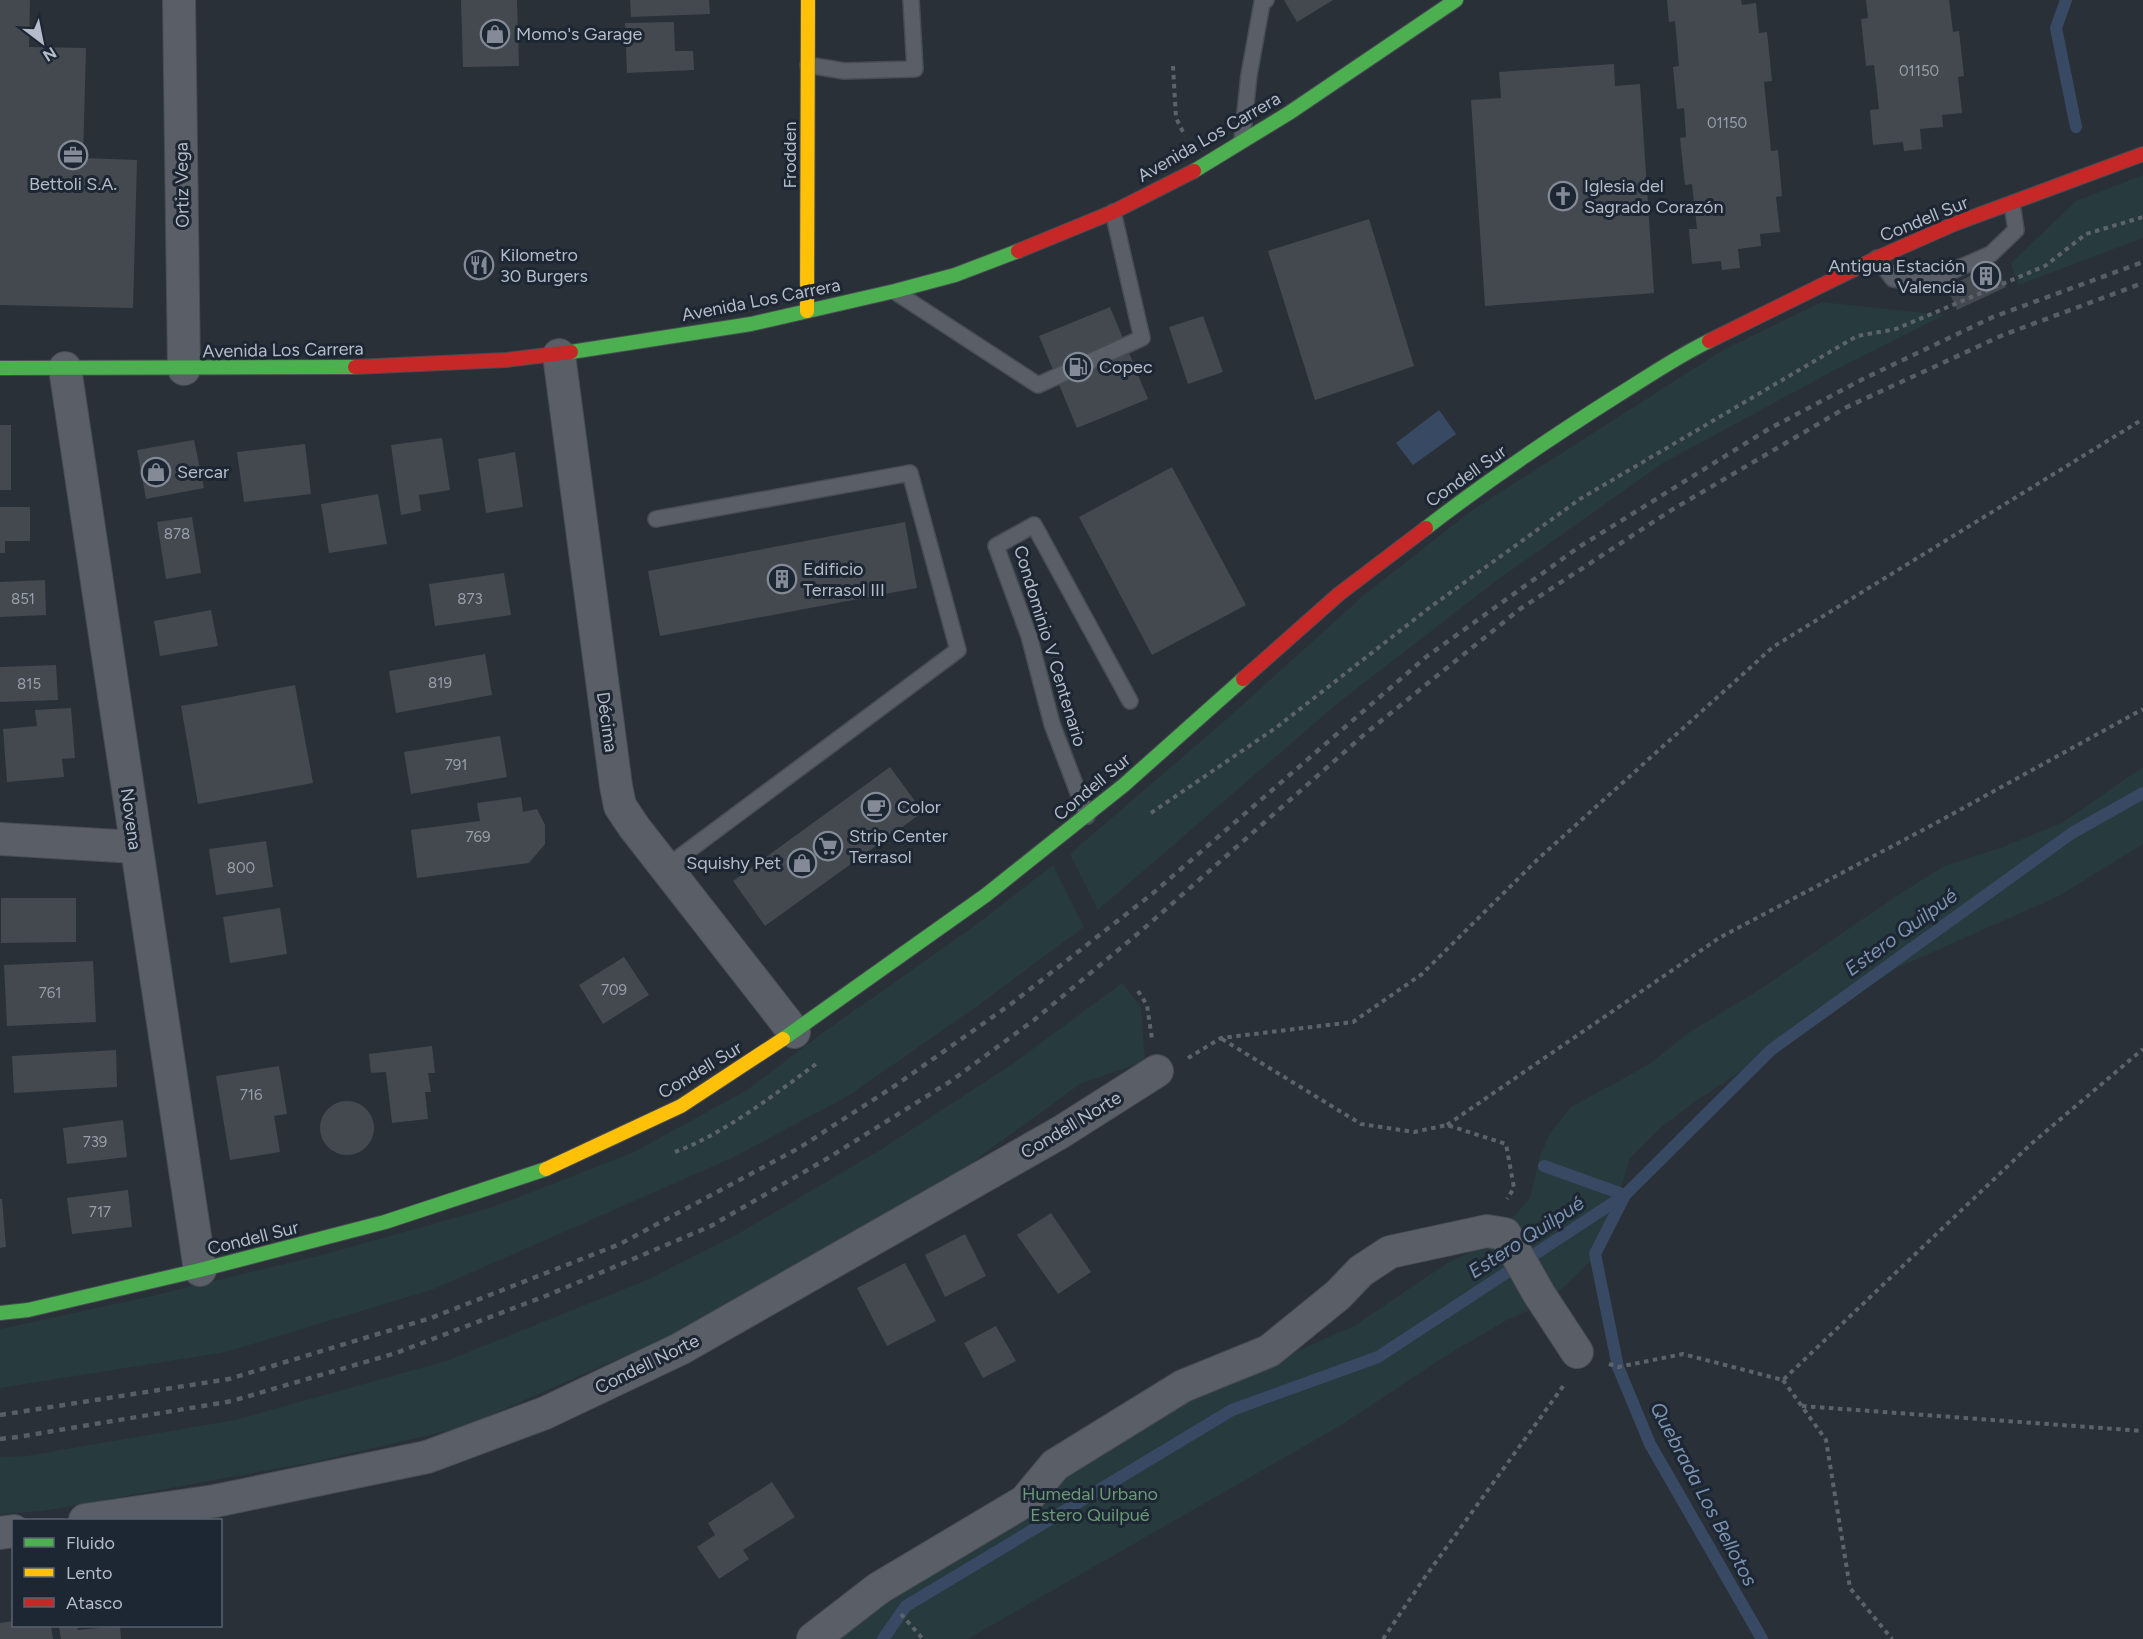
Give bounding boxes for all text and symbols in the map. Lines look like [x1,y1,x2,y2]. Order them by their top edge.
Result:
north arrow [12,12,72,72]
shop icon: Momo's Garage [479,18,511,50]
place label: Momo's Garage [516,23,643,45]
text: N [39,43,60,66]
house number: 01150 [1899,62,1939,80]
street label: Avenida Los Carrera [1134,87,1284,187]
house number: 01150 [1707,114,1747,132]
street label: Frodden [779,121,801,189]
office icon: Bettoli S.A. [57,139,89,171]
street label: Ortiz Vega [170,142,194,228]
place label: Bettoli S.A. [29,173,117,195]
place label: Iglesia del Sagrado Corazón [1584,175,1724,218]
church icon: Iglesia del Sagrado Corazón [1547,180,1579,212]
street label: Condell Sur [1877,191,1971,247]
place label: Kilometro 30 Burgers [500,244,588,287]
restaurant icon: Kilometro 30 Burgers [463,249,495,281]
place label: Antigua Estación Valencia [1828,255,1965,298]
building icon: Antigua Estación Valencia [1970,260,2002,292]
street label: Avenida Los Carrera [680,274,842,326]
street label: Avenida Los Carrera [202,338,364,362]
fuel station icon: Copec [1062,351,1094,383]
place label: Copec [1099,356,1153,378]
street label: Condell Sur [1421,440,1511,512]
shop icon: Sercar [140,456,172,488]
place label: Sercar [177,461,229,483]
house number: 878 [164,525,190,543]
street label: Condominio V Centenario [1009,543,1091,749]
place label: Edificio Terrasol III [803,558,885,601]
building icon: Edificio Terrasol III [766,563,798,595]
house number: 851 [11,590,35,608]
house number: 873 [457,590,483,608]
house number: 819 [428,674,452,692]
house number: 815 [17,675,41,693]
street label: Décima [592,690,622,754]
street label: Condell Sur [1049,749,1135,825]
house number: 791 [445,756,467,774]
street label: Novena [116,787,146,851]
cafe icon: Color [860,791,892,823]
place label: Color [897,796,941,818]
place label: Strip Center Terrasol [849,825,948,868]
house number: 769 [465,828,491,846]
supermarket icon: Strip Center Terrasol [812,830,844,862]
shop icon: Squishy Pet [786,847,818,879]
place label: Squishy Pet [686,852,781,874]
house number: 800 [227,859,255,877]
water label: Estero Quilpué [1840,883,1962,981]
house number: 709 [601,981,627,999]
house number: 761 [39,984,61,1002]
street label: Condell Sur [654,1037,746,1103]
house number: 716 [240,1086,263,1104]
street label: Condell Norte [1017,1086,1125,1164]
house number: 739 [83,1133,107,1151]
water label: Estero Quilpué [1464,1191,1588,1283]
house number: 717 [89,1203,111,1221]
street label: Condell Sur [205,1216,301,1260]
street label: Condell Norte [591,1329,703,1399]
water label: Quebrada Los Bellotos [1645,1398,1763,1591]
park label: Humedal Urbano Estero Quilpué [1022,1483,1158,1526]
legend [12,1519,222,1627]
text: Fluido [66,1532,115,1554]
text: Lento [66,1562,112,1584]
text: Atasco [66,1592,123,1614]

